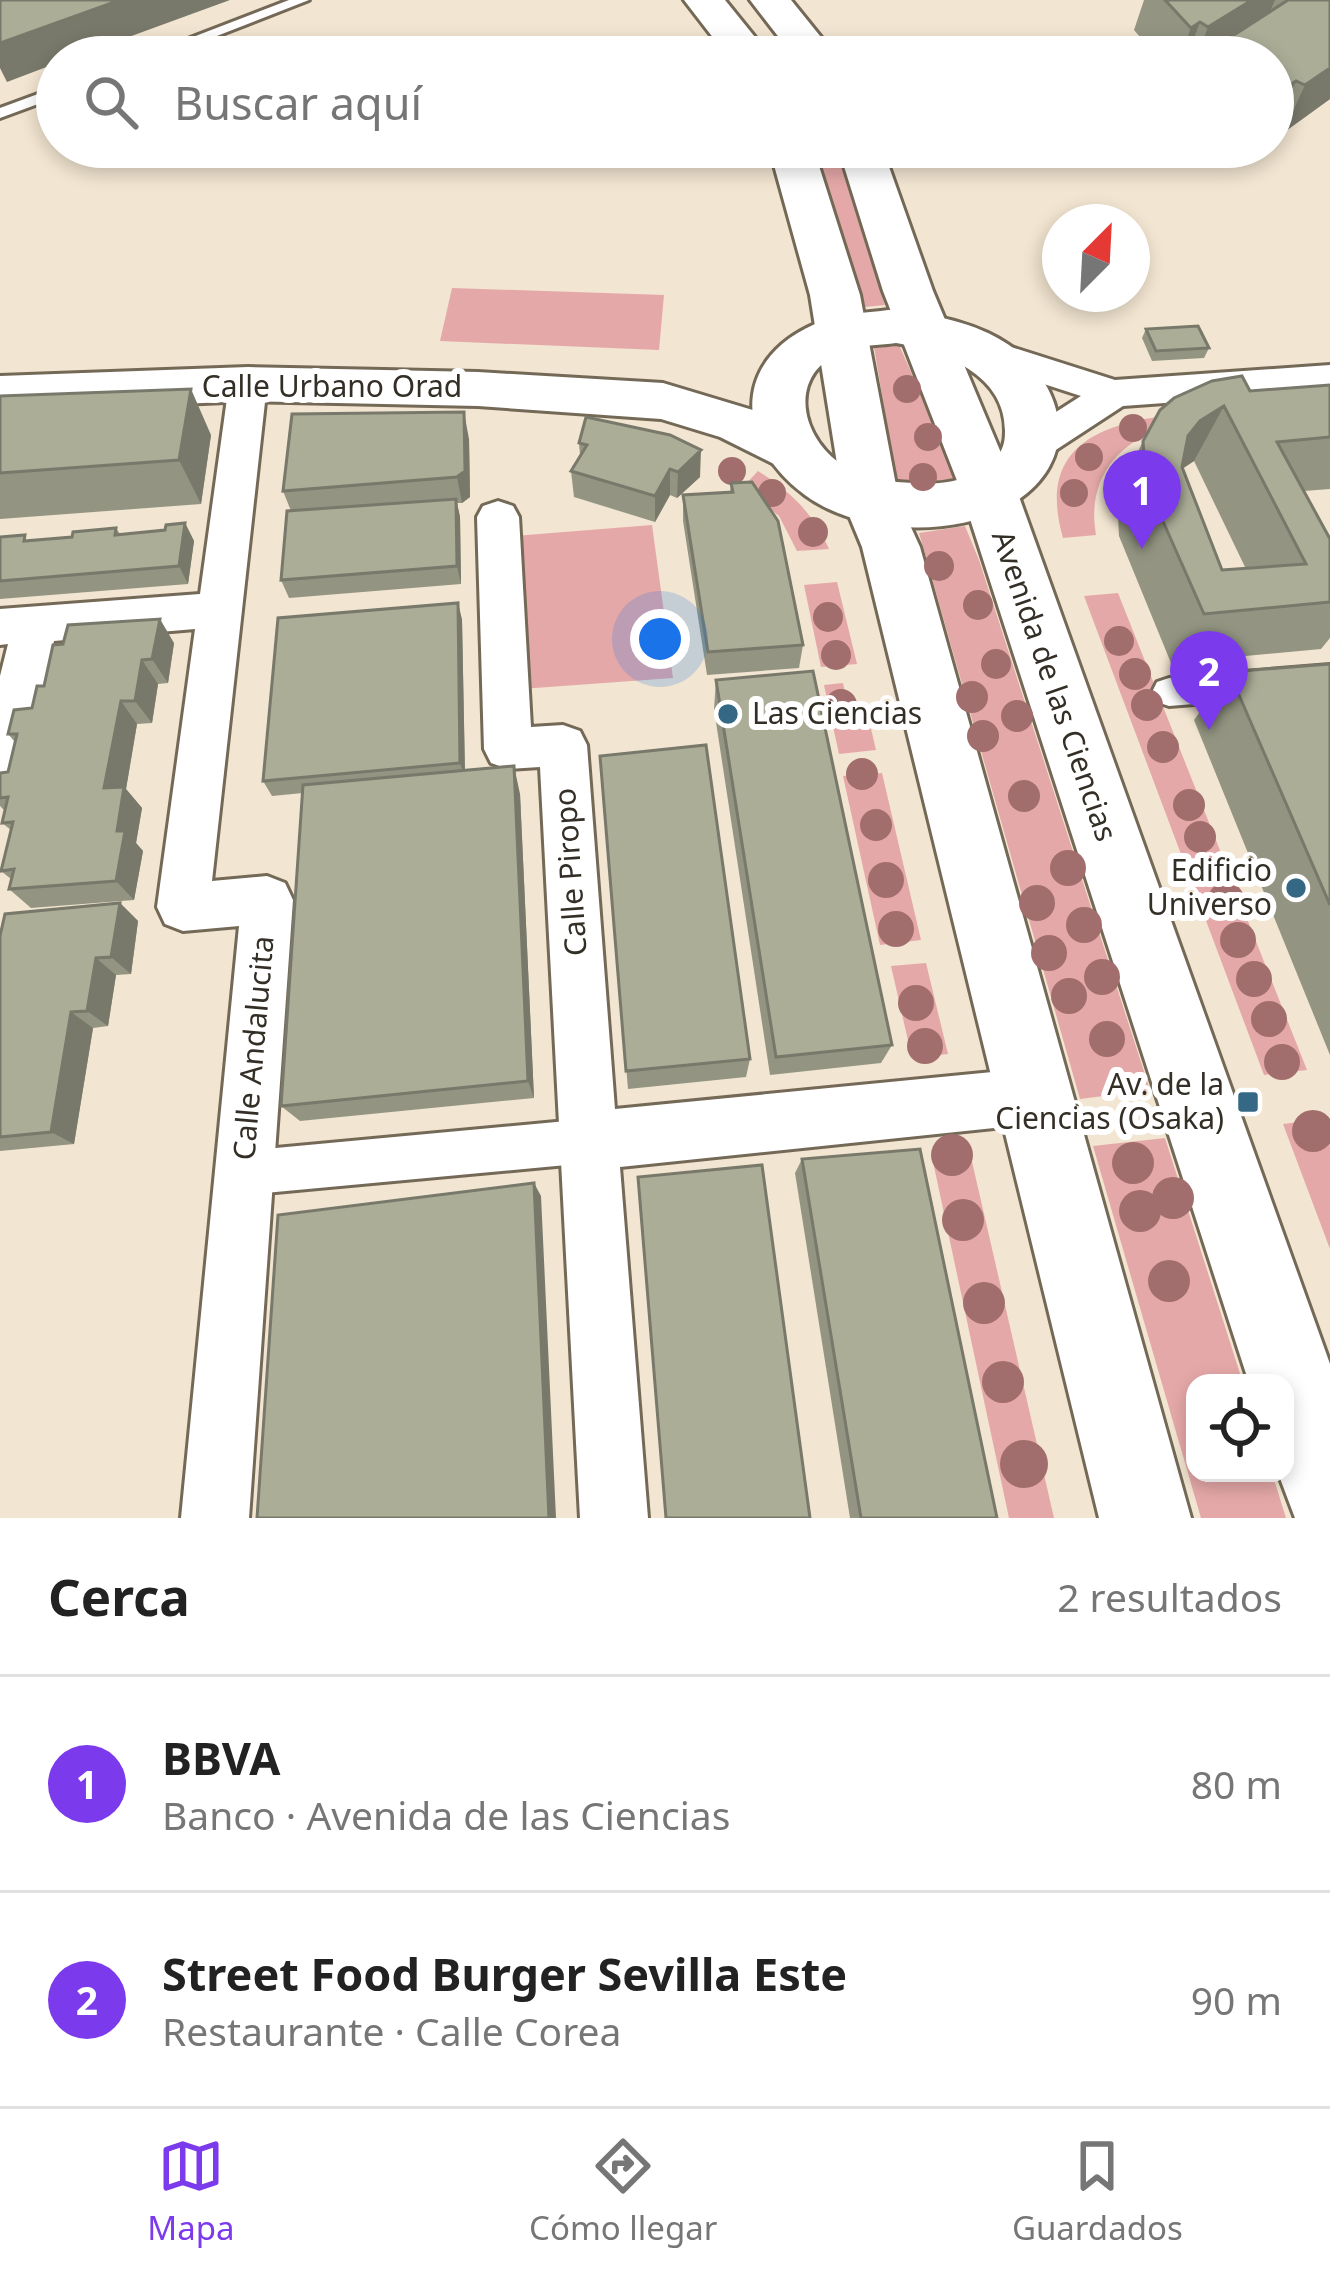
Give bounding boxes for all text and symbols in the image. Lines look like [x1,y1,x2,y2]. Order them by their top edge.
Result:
search box [36,36,1294,168]
icon: search [78,69,144,135]
text: Buscar aquí [174,72,422,133]
north arrow [1042,204,1150,312]
street label: Calle Urbano Orad [202,365,462,406]
pin: 1 [1103,450,1181,549]
street label: Avenida de las Ciencias [983,525,1128,846]
your location [630,609,690,669]
pin: 2 [1170,631,1248,730]
place label: Las Ciencias [752,692,922,733]
marker: Las Ciencias [715,701,741,727]
street label: Calle Piropo [543,787,596,958]
place label: Edificio Universo [1147,849,1272,924]
marker: Edificio Universo [1283,875,1309,901]
street label: Calle Andalucita [222,934,283,1162]
place label: Av. de la Ciencias (Osaka) [995,1063,1224,1138]
marker: Av. de la Ciencias (Osaka) [1235,1089,1261,1115]
map controls [1186,1374,1294,1482]
button: locate [1186,1374,1294,1482]
text: Cerca [48,1561,190,1631]
text: 2 resultados [1057,1570,1282,1623]
text: BBVA [162,1727,280,1788]
text: 1 [76,1757,98,1810]
text: 80 m [1191,1757,1282,1810]
text: Banco · Avenida de las Ciencias [162,1788,730,1841]
text: Street Food Burger Sevilla Este [162,1943,847,2004]
text: 2 [76,1973,98,2026]
text: 90 m [1191,1973,1282,2026]
text: Restaurante · Calle Corea [162,2004,621,2057]
tab: Mapa [147,2133,235,2250]
tab: Cómo llegar [529,2133,717,2250]
tab: Guardados [1012,2133,1183,2250]

